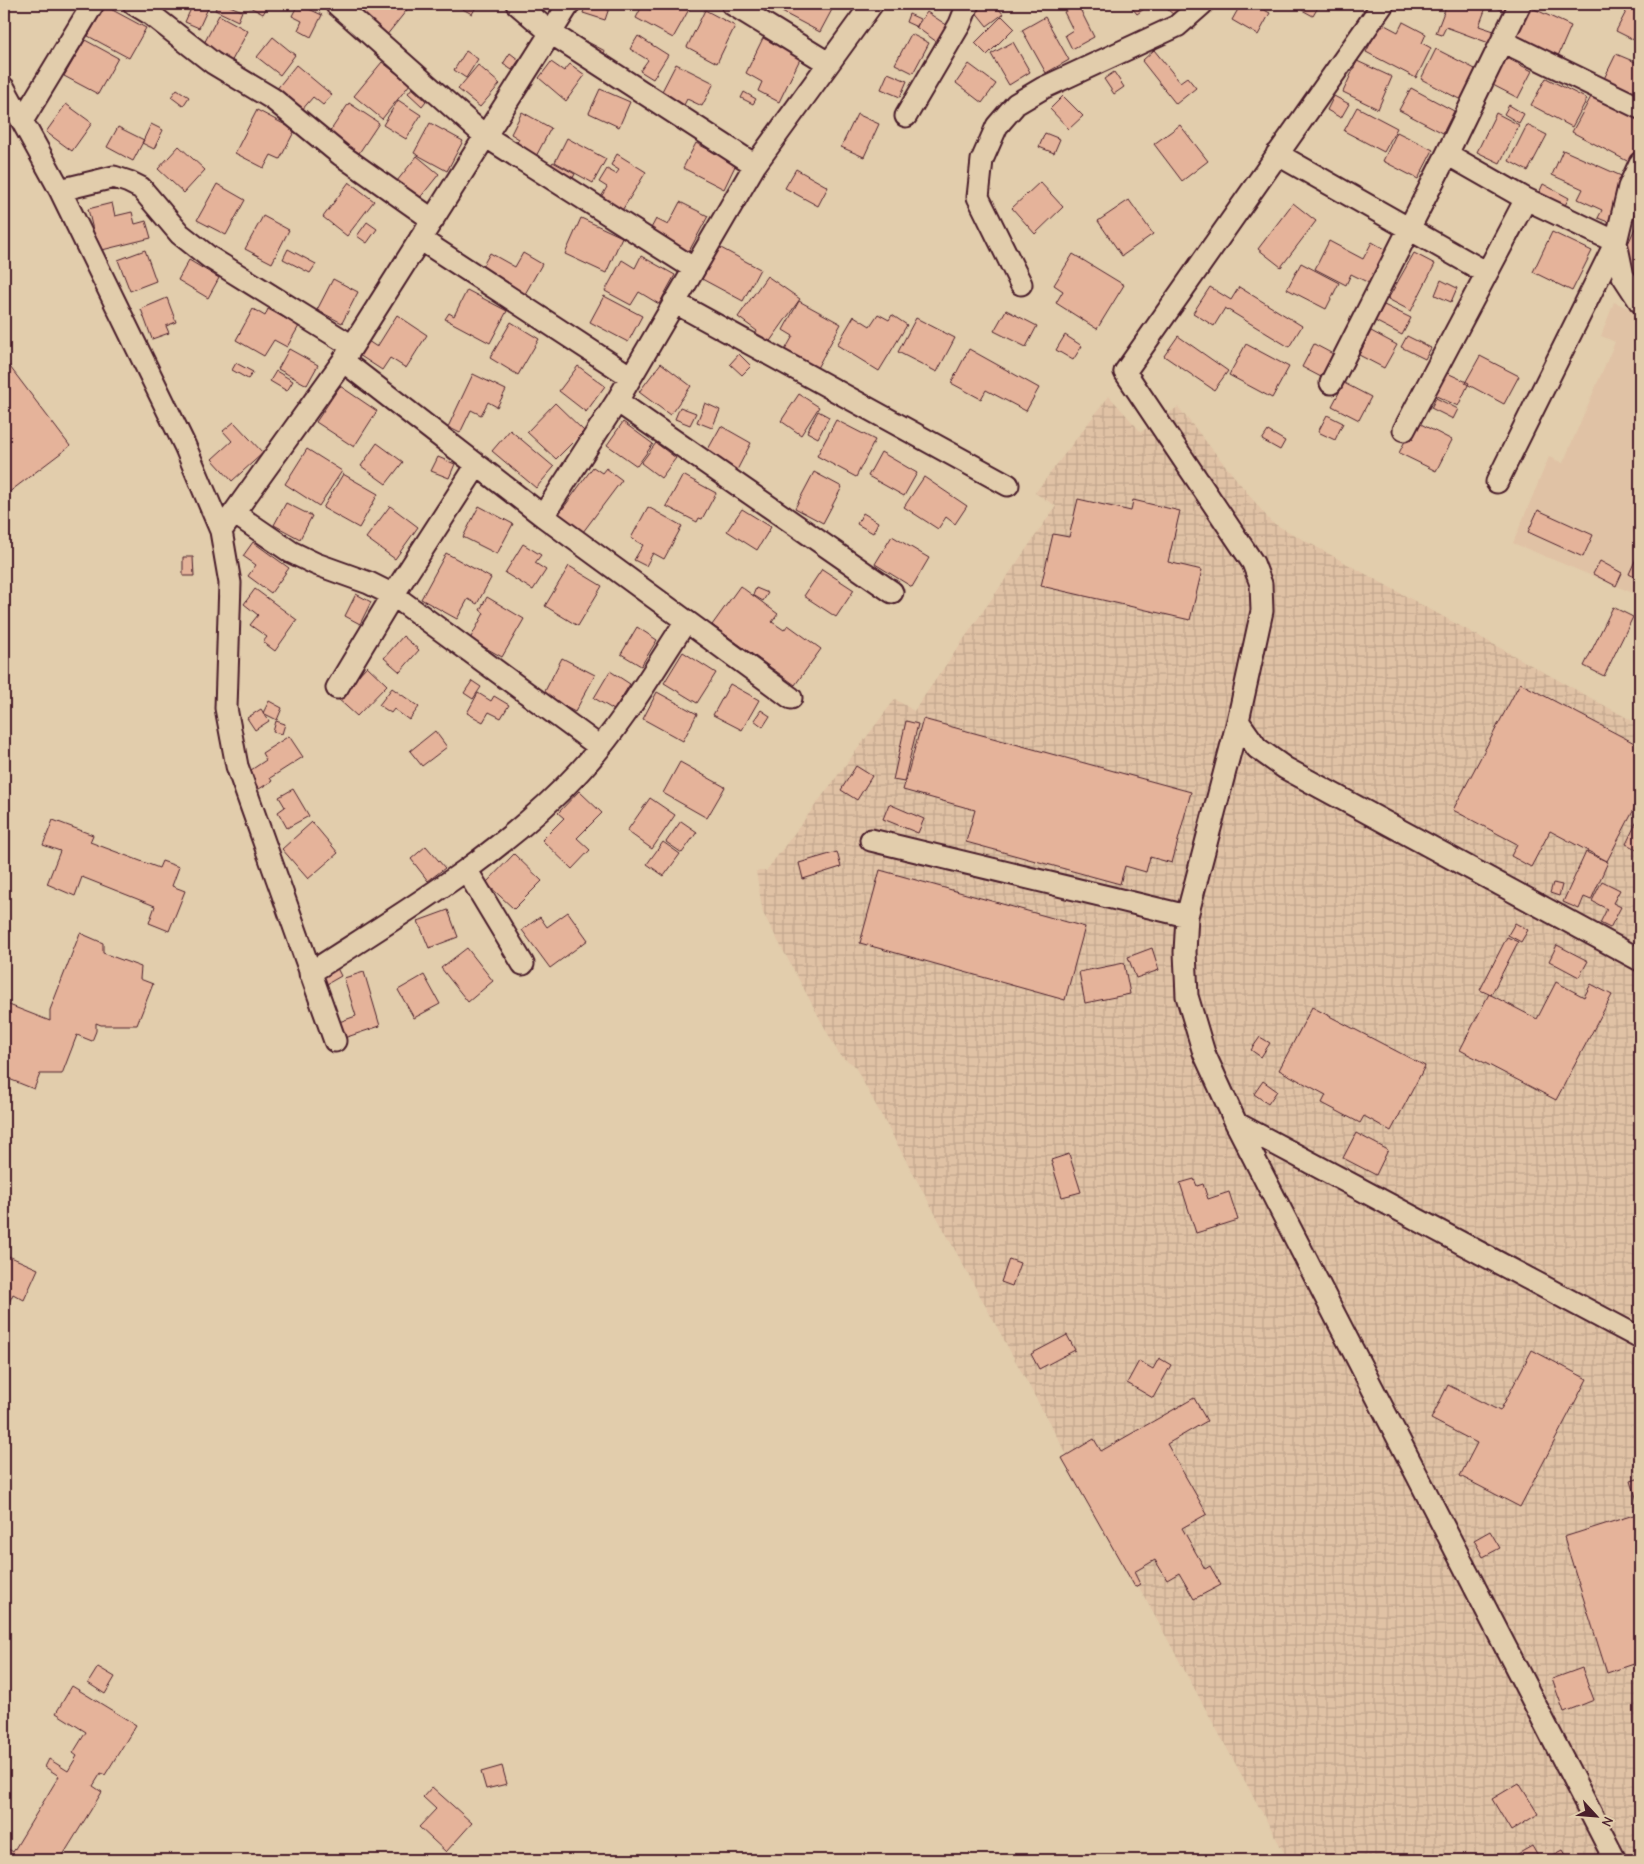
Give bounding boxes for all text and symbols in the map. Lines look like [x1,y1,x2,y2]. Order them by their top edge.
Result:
north arrow [1572,1792,1622,1842]
text: N [1598,1814,1617,1829]

